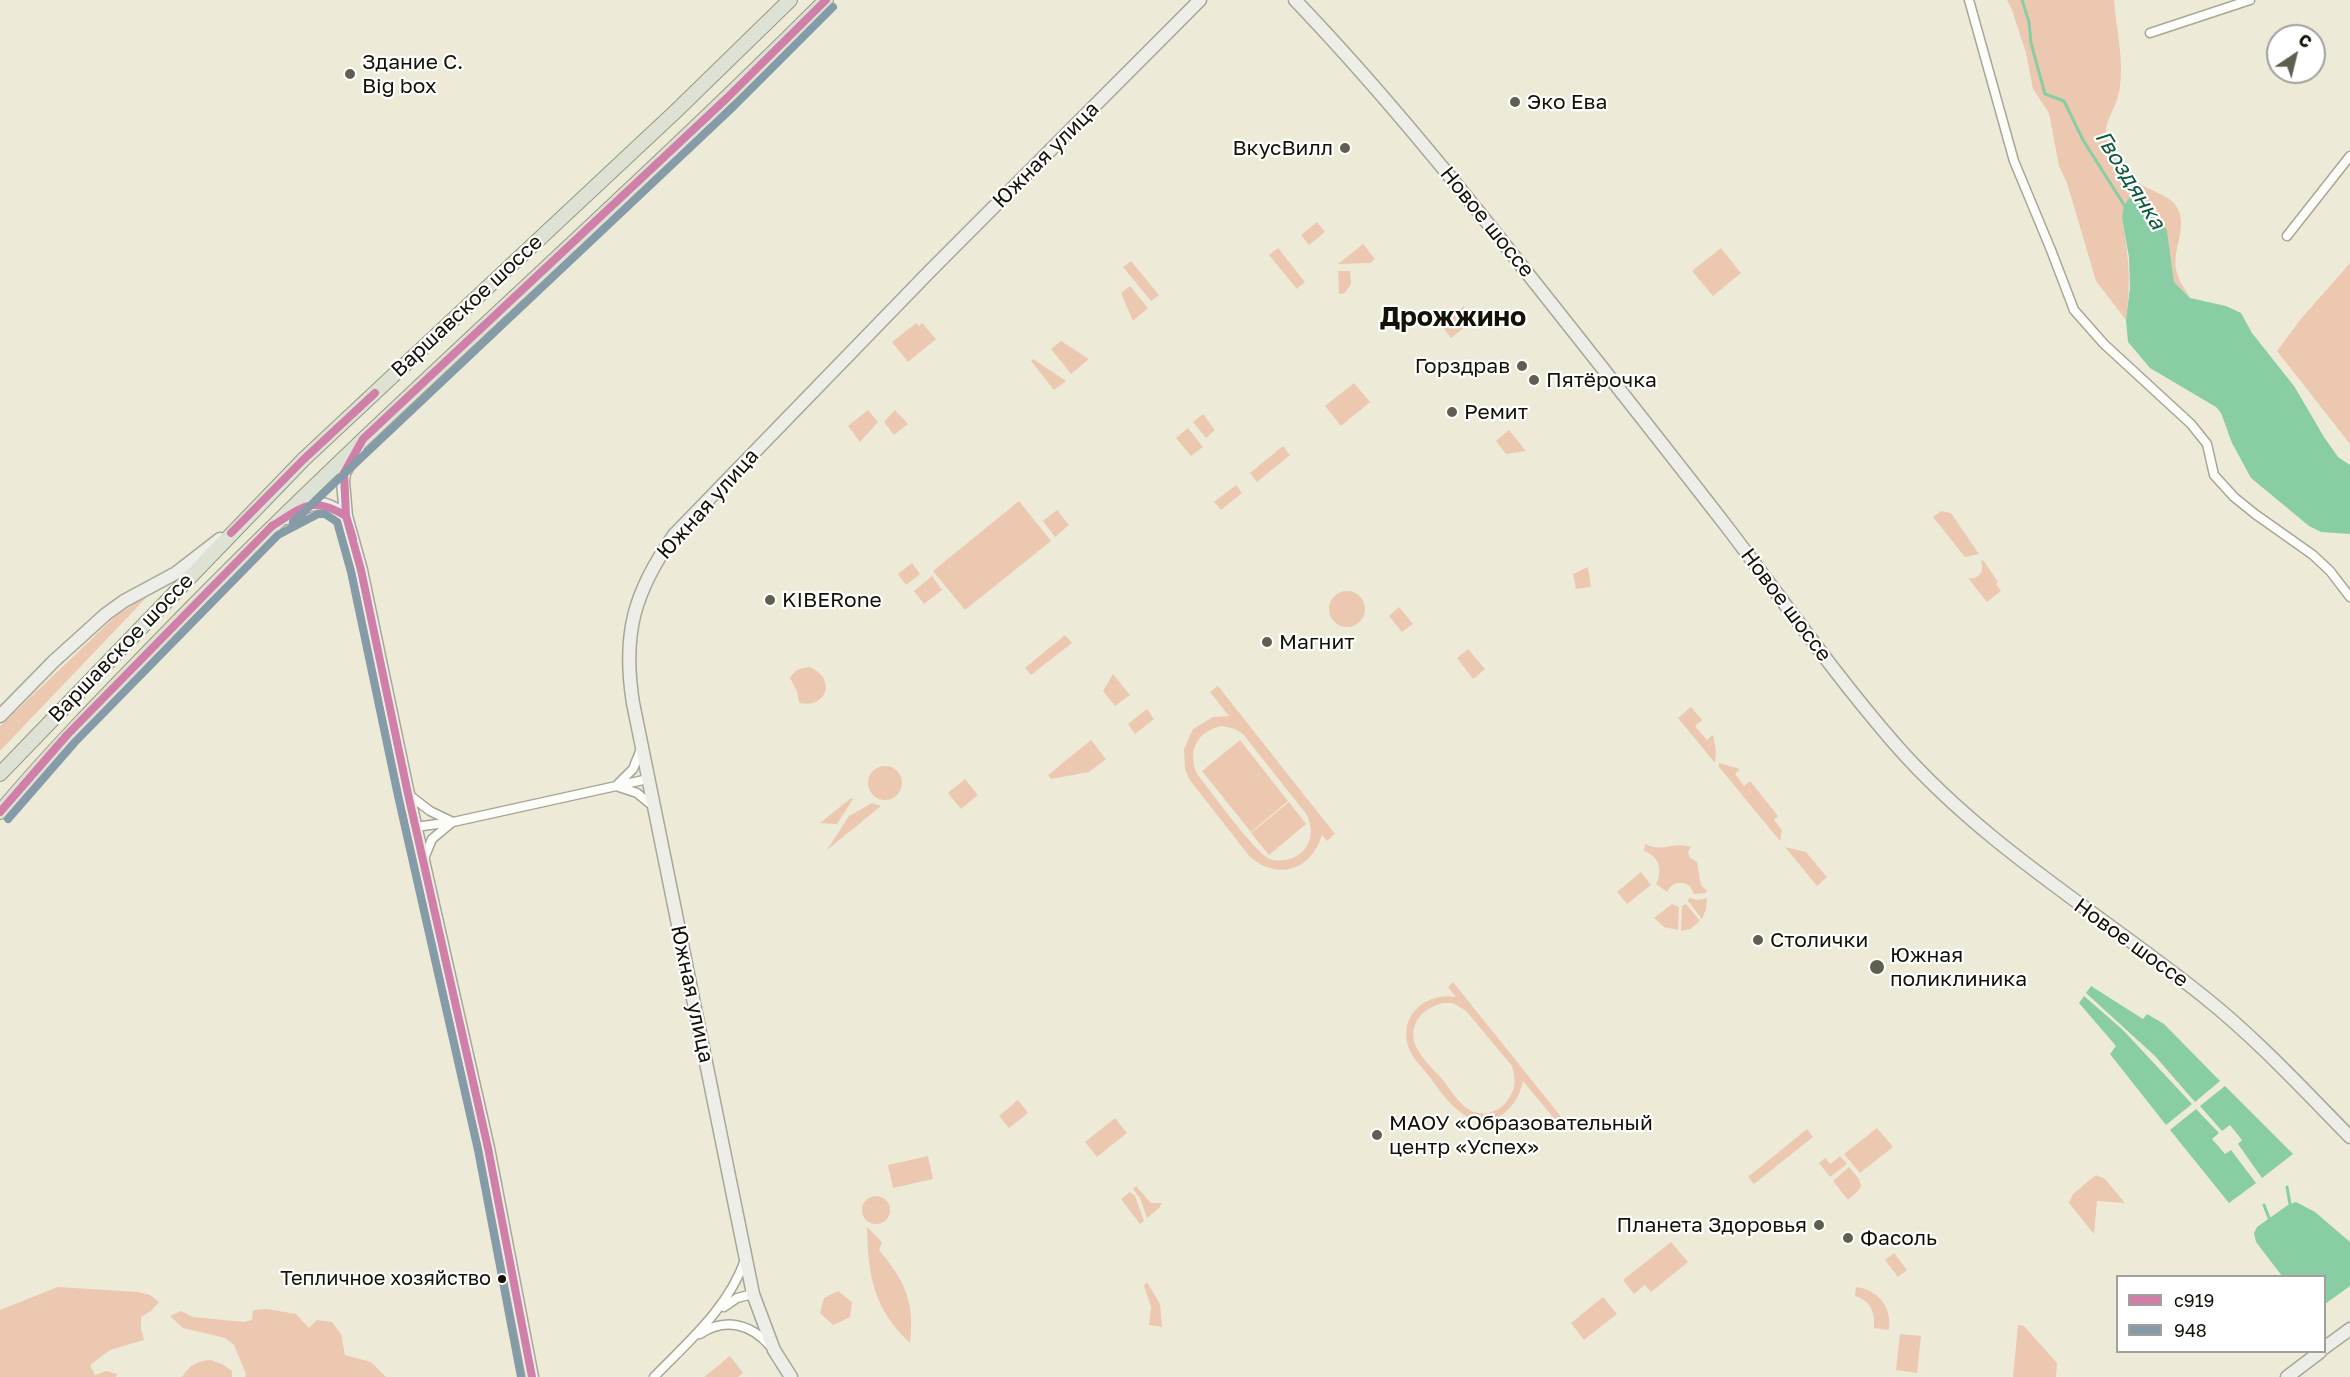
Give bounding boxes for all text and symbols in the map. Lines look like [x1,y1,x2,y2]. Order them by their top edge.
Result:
north arrow [2266,24,2326,84]
text: С [2295,29,2316,52]
place label: Здание C. Big box [362,49,463,99]
marker: Здание C. Big box [343,67,357,81]
place label: Эко Ева [1527,89,1607,115]
marker: Эко Ева [1508,95,1522,109]
street label: Южная улица [988,97,1104,213]
water label: Гвоздянка [2089,126,2171,234]
place label: ВкусВилл [1232,135,1333,161]
marker: ВкусВилл [1338,141,1352,155]
street label: Новое шоссе [1435,162,1539,282]
street label: Варшавское шоссе [386,229,548,383]
district label: Дрожжино [1380,301,1526,333]
place label: Горздрав [1415,353,1510,379]
marker: Горздрав [1515,359,1529,373]
place label: Пятёрочка [1546,367,1657,393]
marker: Пятёрочка [1527,373,1541,387]
place label: Ремит [1464,399,1528,425]
marker: Ремит [1445,405,1459,419]
street label: Южная улица [652,444,764,564]
street label: Новое шоссе [1735,543,1837,667]
street label: Варшавское шоссе [43,568,199,728]
place label: KIBERone [782,587,882,613]
marker: KIBERone [763,593,777,607]
place label: Магнит [1279,629,1354,655]
marker: Магнит [1260,635,1274,649]
street label: Новое шоссе [2069,893,2193,993]
street label: Южная улица [665,923,719,1065]
place label: Столички [1770,927,1868,953]
marker: Столички [1751,933,1765,947]
place label: Южная поликлиника [1890,942,2027,992]
marker: Южная поликлиника [1868,958,1886,976]
place label: МАОУ «Образовательный центр «Успех» [1389,1110,1653,1160]
marker: МАОУ «Образовательный центр «Успех» [1370,1128,1384,1142]
place label: Планета Здоровья [1616,1212,1807,1238]
marker: Планета Здоровья [1812,1218,1826,1232]
place label: Фасоль [1860,1225,1937,1251]
marker: Фасоль [1841,1231,1855,1245]
place label: Тепличное хозяйство [280,1267,491,1291]
marker: Тепличное хозяйство [496,1273,508,1285]
legend [2116,1275,2326,1353]
text: с919 [2174,1289,2214,1311]
text: 948 [2174,1319,2207,1341]

